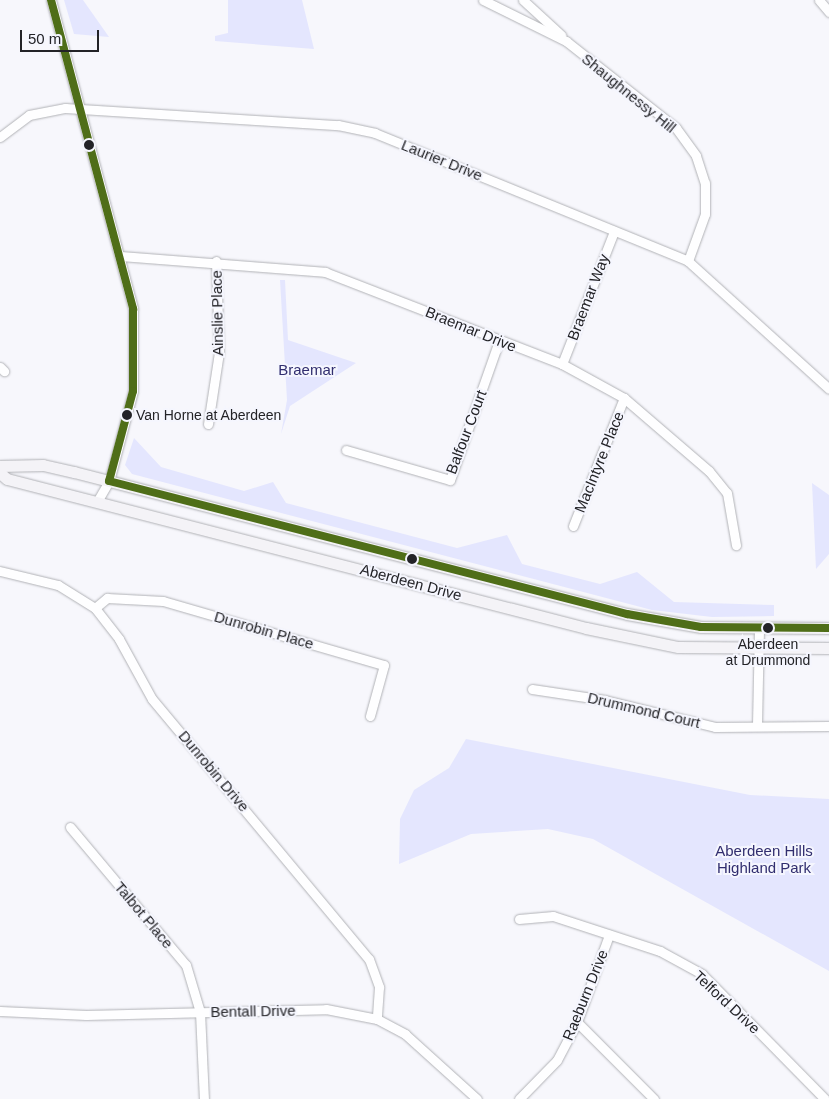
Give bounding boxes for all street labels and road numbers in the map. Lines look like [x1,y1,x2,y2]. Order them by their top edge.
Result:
street label: Shaughnessy Hill [578,50,680,136]
street label: Laurier Drive [399,136,485,184]
street label: Braemar Way [563,251,613,343]
street label: Ainslie Place [207,270,227,356]
street label: Braemar Drive [423,303,519,355]
street label: Balfour Court [442,388,490,476]
street label: MacIntyre Place [571,409,627,515]
street label: Aberdeen Drive [358,560,464,604]
street label: Dunrobin Place [212,607,316,653]
street label: Drummond Court [586,688,702,732]
street label: Dunrobin Drive [175,727,253,815]
street label: Talbot Place [111,878,177,952]
street label: Raeburn Drive [559,947,611,1043]
street label: Telford Drive [690,967,764,1037]
street label: Bentall Drive [210,1001,296,1021]

